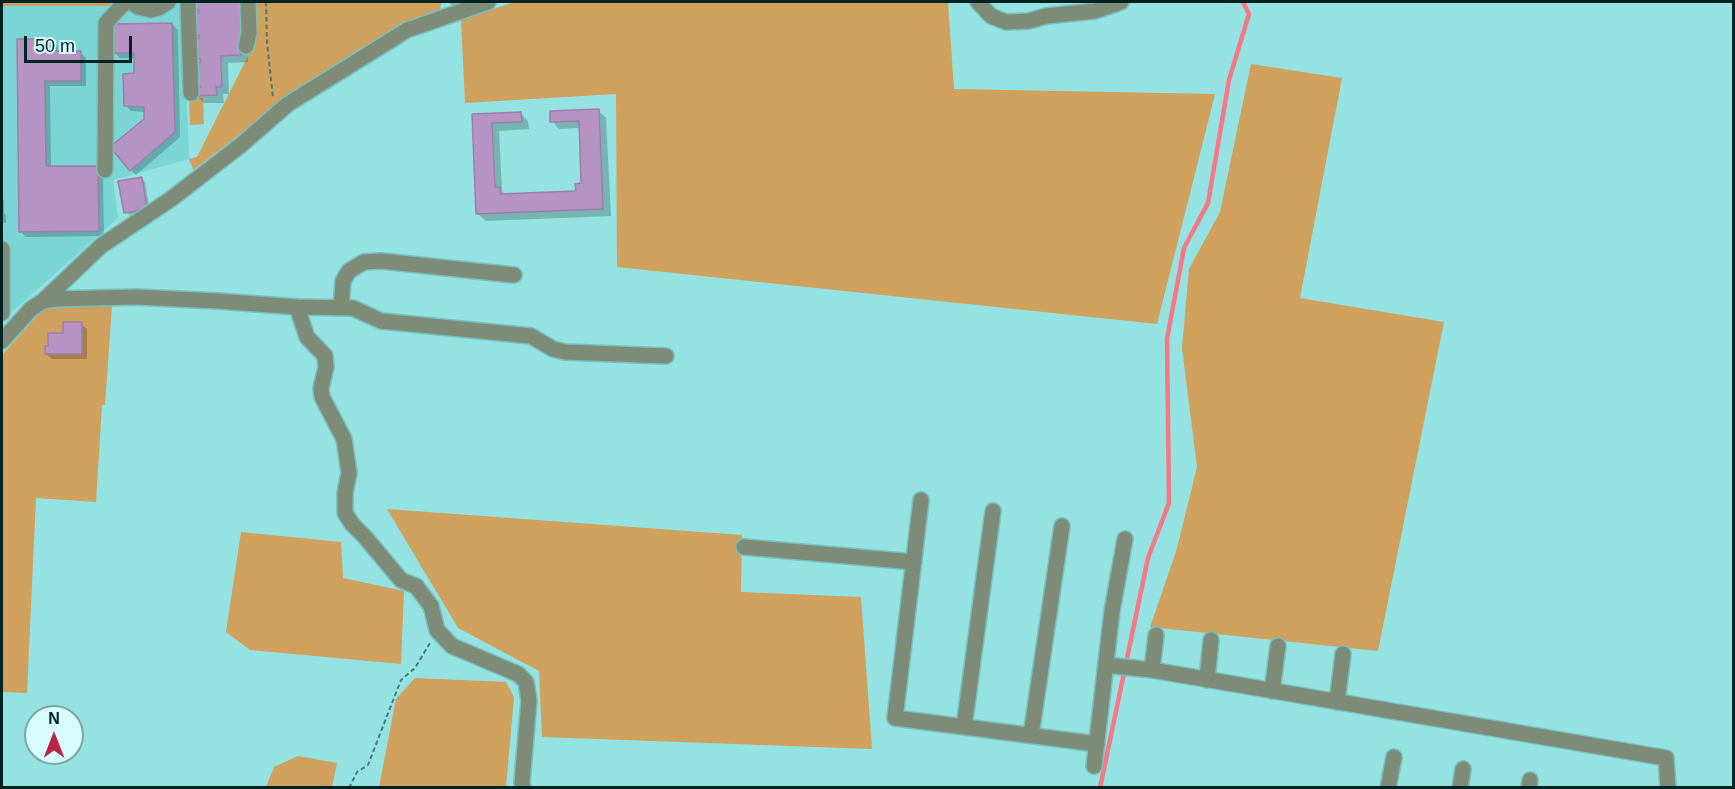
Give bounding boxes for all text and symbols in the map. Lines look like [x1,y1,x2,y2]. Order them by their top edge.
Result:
scale bar [27,24,135,62]
text: 50 m [35,36,75,56]
north arrow [24,705,84,765]
text: N [48,710,60,727]

